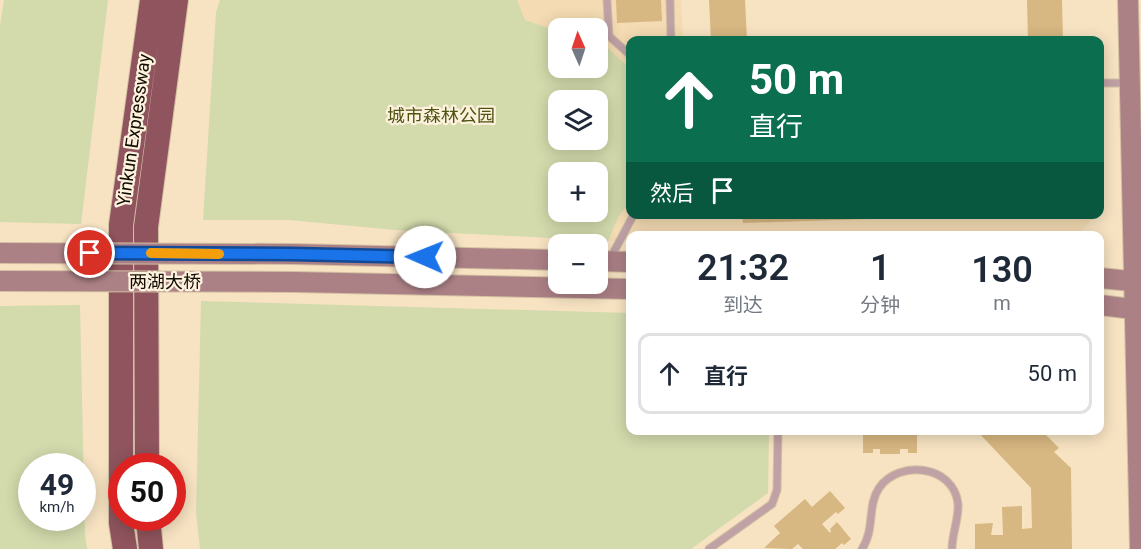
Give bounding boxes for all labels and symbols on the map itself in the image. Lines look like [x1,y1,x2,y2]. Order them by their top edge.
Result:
north arrow [548,18,608,78]
street label: Yinkun Expressway [112,52,155,207]
park label: 城市森林公园 [387,105,495,126]
position arrow [393,225,457,289]
pin [64,227,115,278]
street label: 两湖大桥 [129,271,201,292]
speed limit sign: 50 [108,453,186,531]

